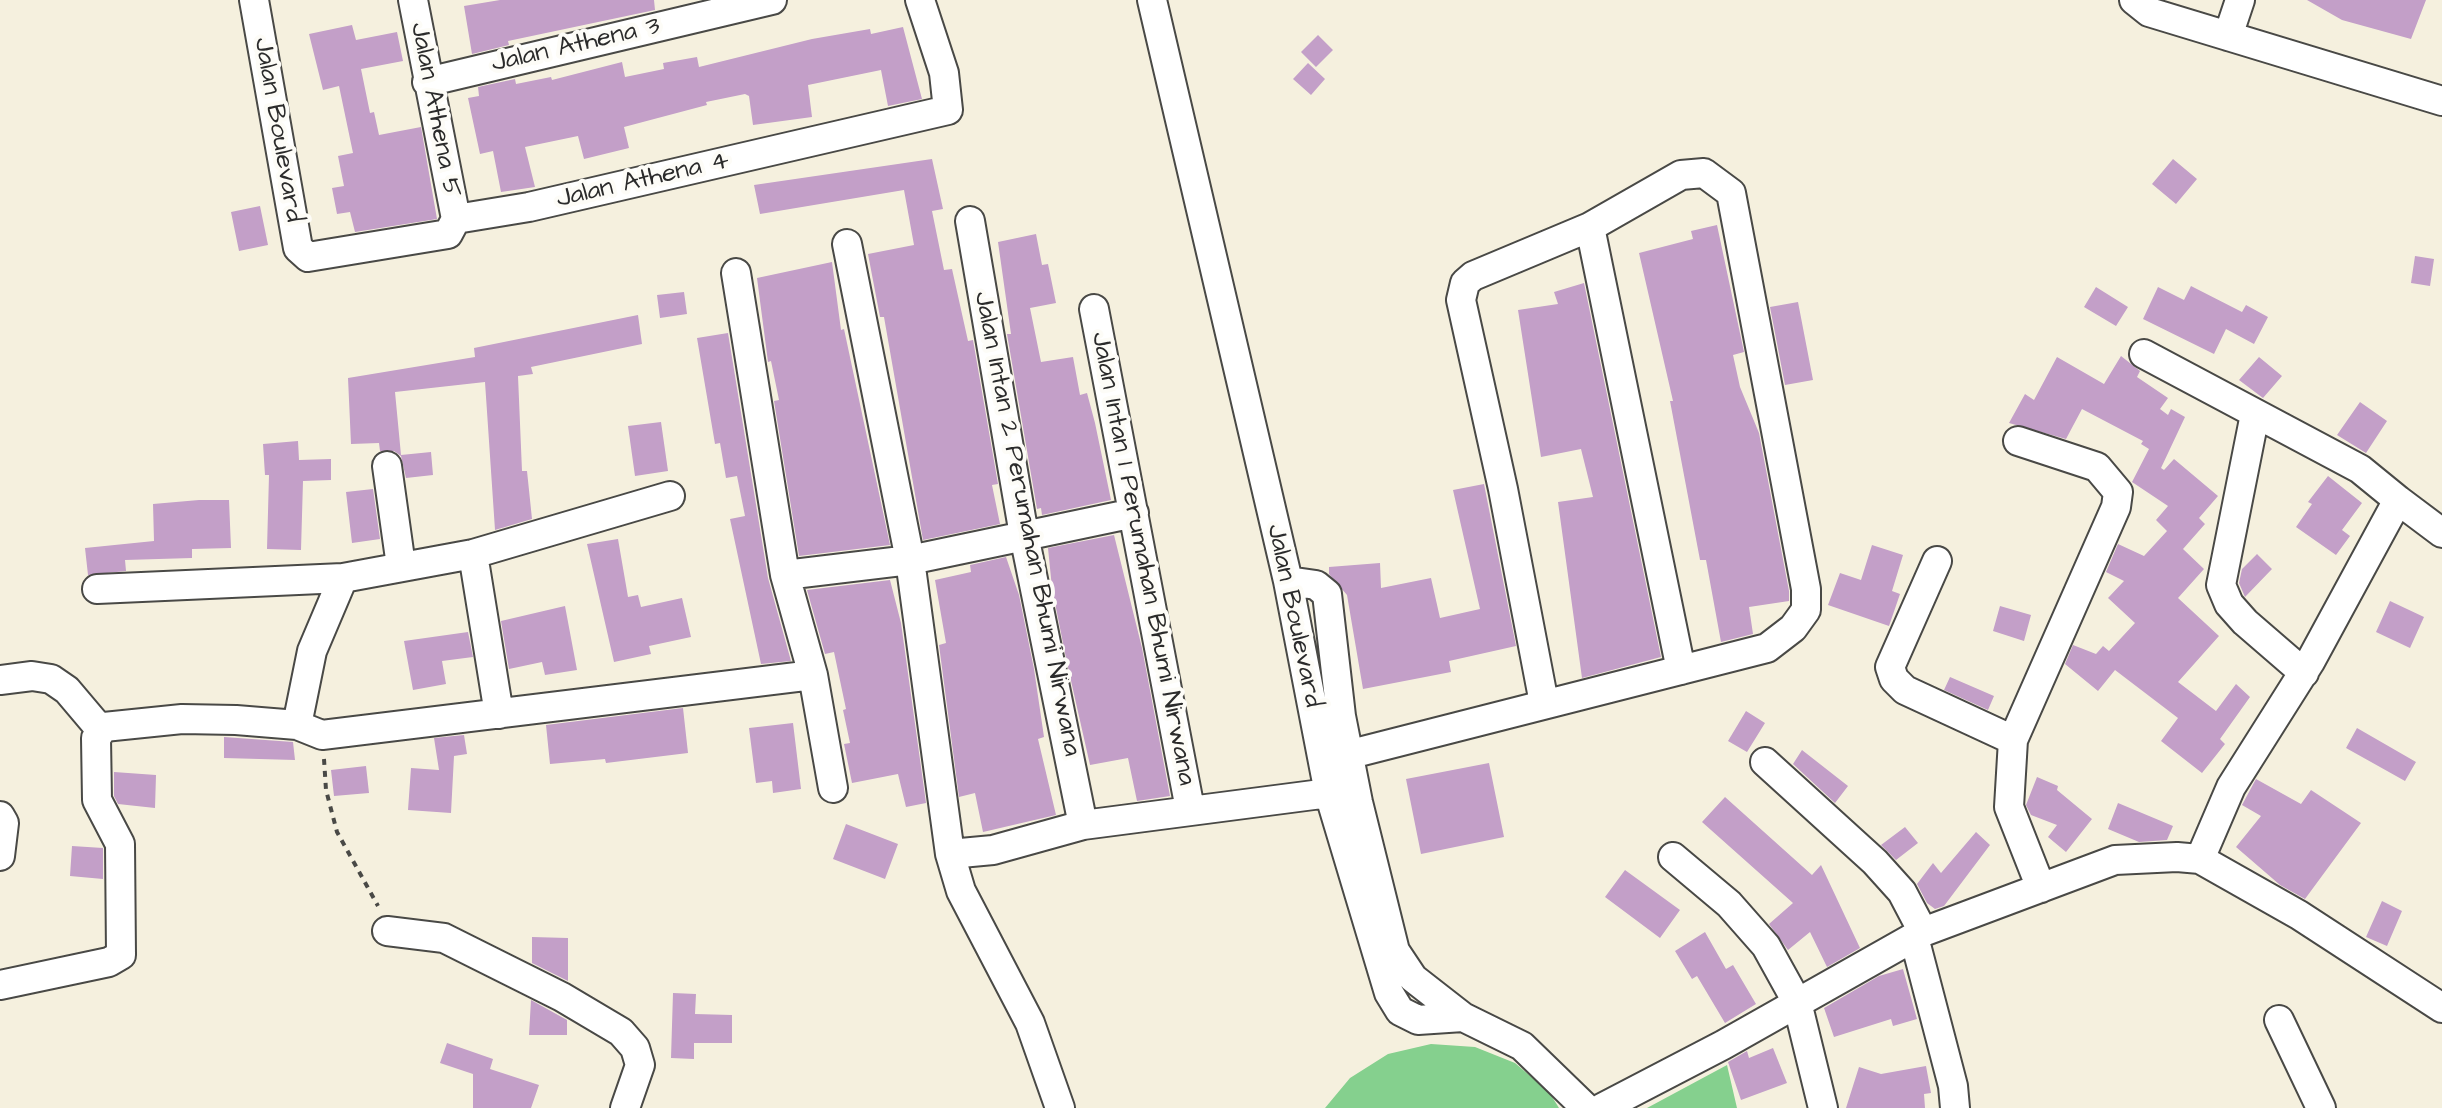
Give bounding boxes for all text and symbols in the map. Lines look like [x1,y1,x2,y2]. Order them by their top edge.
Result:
street label: Jalan Athena 3 [489,11,663,81]
street label: Jalan Athena 5 [402,20,466,200]
street label: Jalan Boulevard [245,35,309,225]
street label: Jalan Athena 4 [554,146,732,216]
street label: Jalan Intan 2 Perumahan Bhumi Nirwana [966,289,1086,759]
street label: Jalan Intan 1 Perumahan Bhumi Nirwana [1083,330,1201,788]
street label: Jalan Boulevard [1258,522,1328,710]

